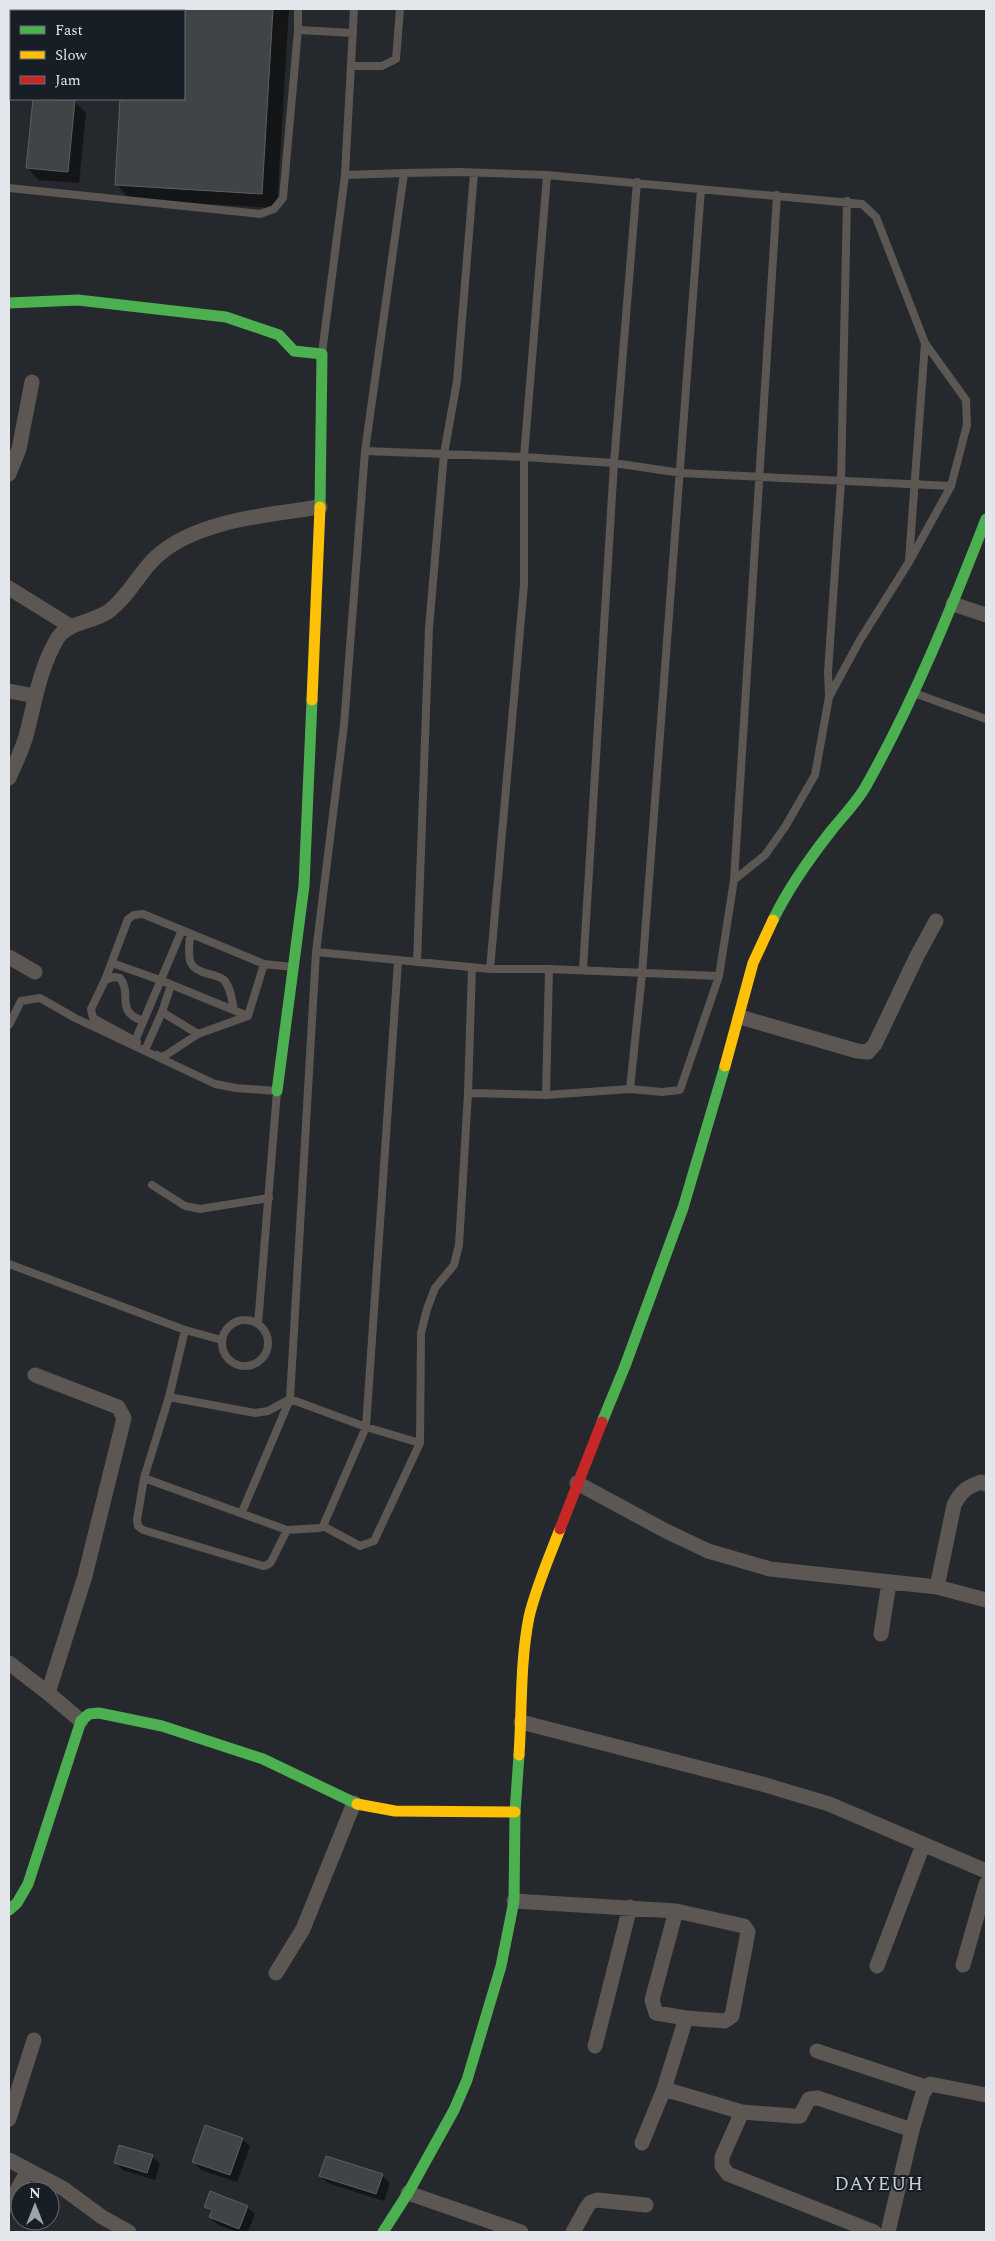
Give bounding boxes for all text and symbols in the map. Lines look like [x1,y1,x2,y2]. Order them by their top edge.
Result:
legend [10,10,185,100]
text: Fast [55,19,83,42]
text: Slow [55,44,87,67]
text: Jam [55,69,81,92]
district label: DAYEUH [834,2170,924,2199]
north arrow [10,2181,60,2231]
text: N [29,2183,41,2204]

